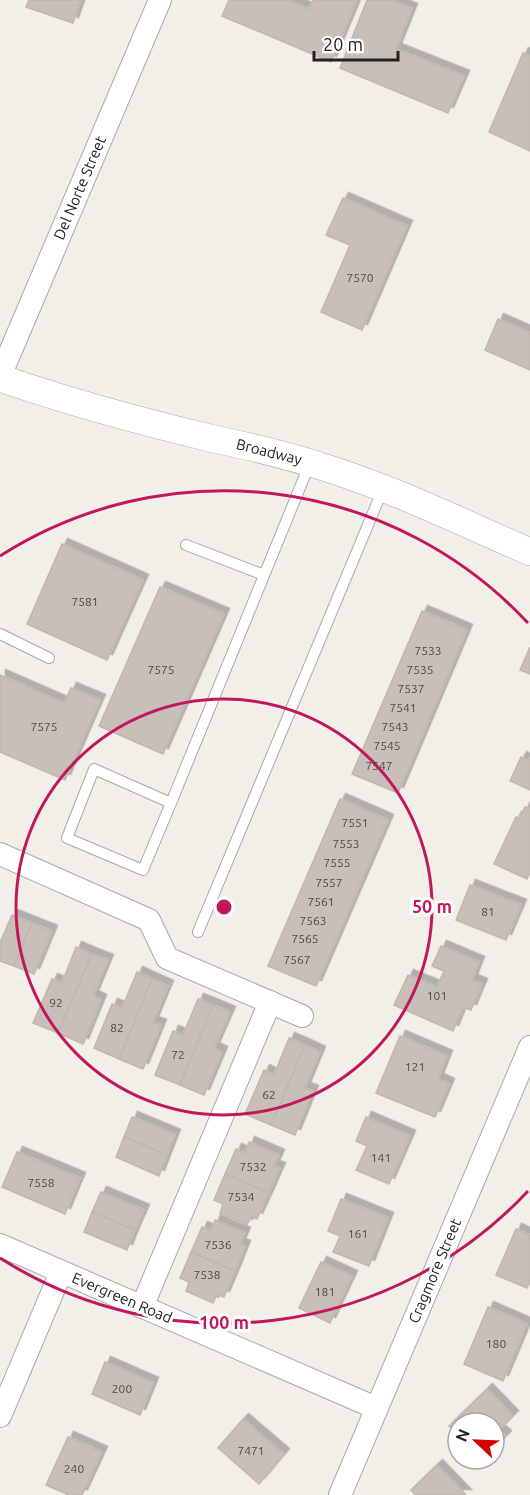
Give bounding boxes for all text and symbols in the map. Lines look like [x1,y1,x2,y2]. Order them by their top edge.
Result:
scale bar [314,24,398,62]
text: 20 m [323,34,363,54]
street label: Del Norte Street [50,133,109,242]
house number: 7570 [346,271,374,284]
street label: Broadway [235,435,304,468]
house number: 7581 [71,595,99,608]
house number: 7533 [414,644,442,657]
house number: 7575 [147,663,175,676]
house number: 7535 [406,663,434,676]
house number: 7537 [397,682,425,695]
house number: 7541 [389,701,417,714]
house number: 7575 [30,720,58,733]
house number: 7543 [381,720,409,733]
house number: 7545 [373,739,401,752]
house number: 7547 [365,759,393,772]
house number: 7551 [341,816,369,829]
house number: 7553 [332,837,360,850]
house number: 7555 [323,856,351,869]
house number: 7557 [315,876,343,889]
house number: 7561 [307,895,335,908]
text: 50 m [412,896,452,916]
centre of rings [214,897,234,917]
house number: 81 [481,905,495,918]
house number: 7563 [299,914,327,927]
house number: 7565 [291,932,319,945]
house number: 7567 [283,953,311,966]
house number: 101 [427,989,447,1002]
house number: 92 [49,996,63,1009]
house number: 82 [110,1021,124,1034]
house number: 72 [171,1048,185,1061]
house number: 121 [405,1060,425,1073]
house number: 62 [262,1088,276,1101]
house number: 141 [371,1151,391,1164]
house number: 7532 [239,1160,267,1173]
house number: 7558 [27,1176,55,1189]
house number: 7534 [227,1190,255,1203]
street label: Cragmore Street [405,1216,464,1326]
house number: 161 [348,1227,368,1240]
house number: 7536 [204,1238,232,1251]
house number: 7538 [193,1268,221,1281]
street label: Evergreen Road [70,1269,175,1326]
house number: 181 [315,1285,335,1298]
text: 100 m [199,1312,249,1332]
house number: 180 [486,1337,506,1350]
house number: 200 [112,1382,132,1395]
north arrow [446,1411,506,1471]
text: N [452,1426,473,1444]
house number: 7471 [237,1444,265,1457]
house number: 240 [64,1462,84,1475]

